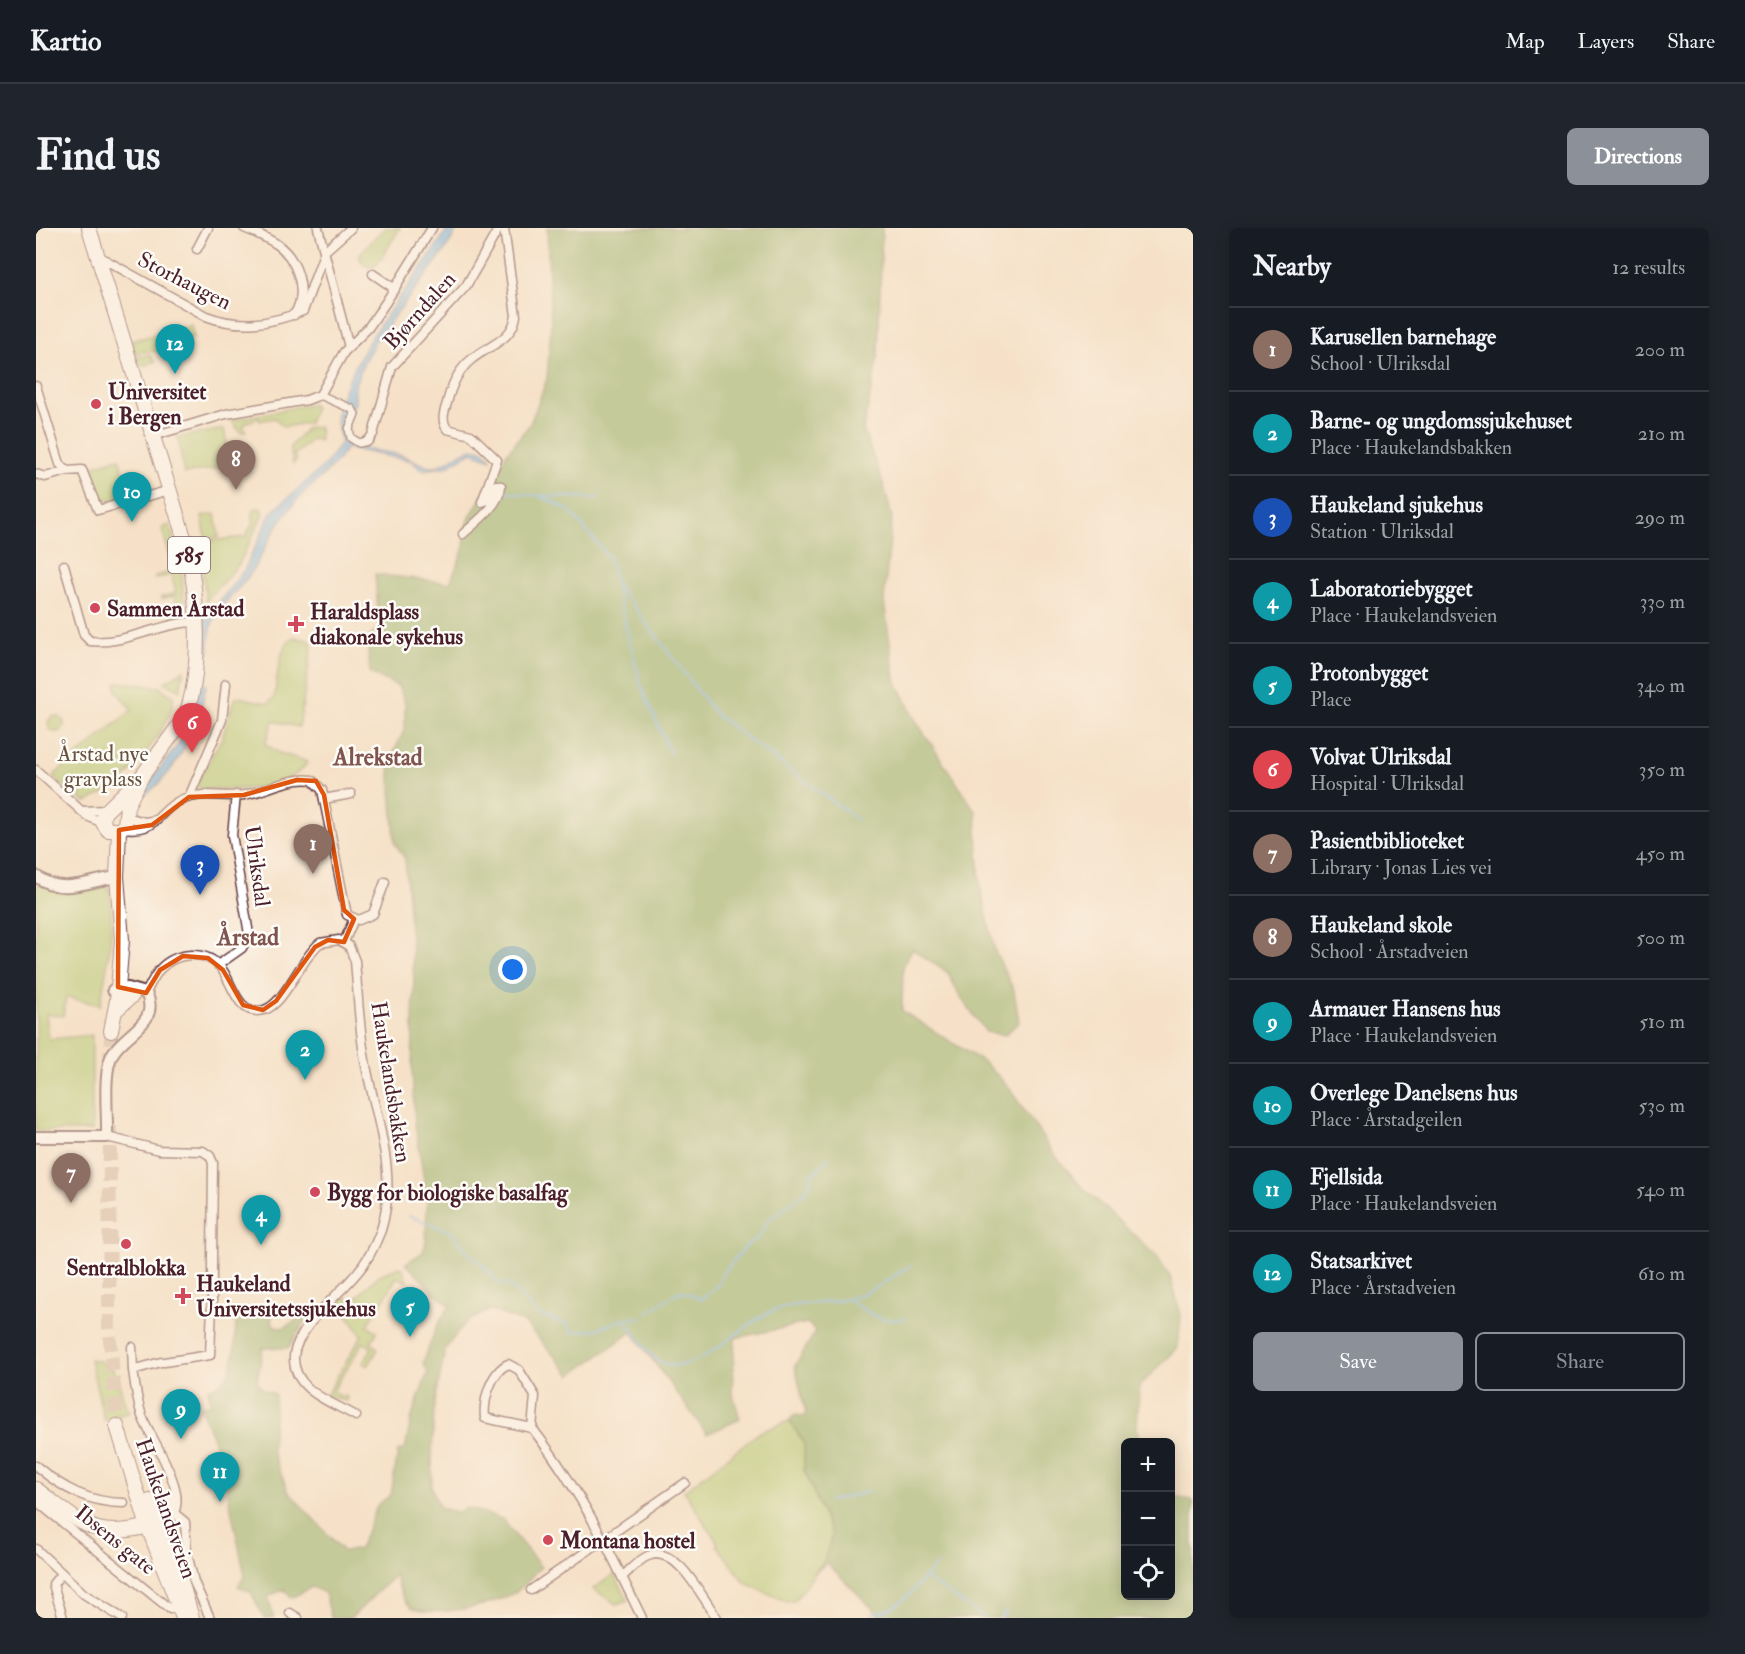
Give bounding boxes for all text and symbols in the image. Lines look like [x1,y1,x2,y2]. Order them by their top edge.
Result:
text: Kartio [30,24,101,59]
text: Map [1505,28,1545,55]
text: Layers [1578,28,1634,55]
text: Share [1667,28,1715,55]
button: Directions [1567,128,1709,185]
text: Find us [36,130,160,182]
street label: Storhaugen [133,245,236,316]
text: Nearby [1253,251,1331,283]
text: 12 results [1612,255,1685,280]
street label: Bjørndalen [377,266,462,356]
text: Karusellen barnehage [1310,323,1496,351]
pin: 12 [156,324,194,374]
text: 1 [1269,337,1276,362]
text: 200 m [1635,337,1685,362]
text: School · Ulriksdal [1310,351,1450,376]
place label: Universitet i Bergen [107,378,207,432]
marker: Universitet i Bergen [89,397,103,411]
text: Barne- og ungdomssjukehuset [1310,407,1572,435]
text: 2 [1267,421,1278,446]
text: 210 m [1638,421,1685,446]
text: Place · Haukelandsbakken [1310,435,1512,460]
pin: 8 [216,440,256,490]
pin: 10 [112,472,152,522]
text: Haukeland sjukehus [1310,491,1483,519]
text: 3 [1269,505,1276,530]
text: 290 m [1635,505,1685,530]
text: Station · Ulriksdal [1310,519,1454,544]
road number: 585 [168,537,210,573]
text: Laboratoriebygget [1310,575,1473,603]
text: 4 [1267,589,1278,614]
text: 330 m [1640,589,1685,614]
place label: Sammen Årstad [107,593,244,623]
place label: Haraldsplass diakonale sykehus [310,598,464,652]
marker: Sammen Årstad [88,601,102,615]
text: Place · Haukelandsveien [1310,603,1497,628]
marker: Haraldsplass diakonale sykehus [287,615,305,633]
text: Protonbygget [1310,659,1428,687]
text: 5 [1268,673,1277,698]
text: 340 m [1637,673,1685,698]
text: Place [1310,687,1351,712]
pin: 6 [172,704,212,753]
park label: Årstad nye gravplass [56,739,149,794]
district label: Alrekstad [332,742,423,773]
text: Volvat Ulriksdal [1310,743,1452,771]
text: 6 [1267,757,1278,782]
text: 350 m [1639,757,1685,782]
text: Hospital · Ulriksdal [1310,771,1464,796]
street label: Ulriksdal [237,824,277,909]
pin: 1 [294,824,332,874]
text: Pasientbiblioteket [1310,827,1464,855]
text: 7 [1268,841,1277,866]
text: 450 m [1636,841,1685,866]
pin: 3 [180,846,220,895]
text: Library · Jonas Lies vei [1310,855,1492,880]
text: Haukeland skole [1310,911,1452,939]
district label: Årstad [216,920,279,953]
text: 8 [1268,925,1277,950]
text: 500 m [1636,925,1685,950]
text: School · Årstadveien [1310,939,1469,964]
your location [498,955,527,984]
text: Armauer Hansens hus [1310,995,1501,1023]
street label: Haukelandsbakken [364,999,418,1165]
text: 9 [1267,1009,1278,1034]
text: 510 m [1639,1009,1685,1034]
text: Place · Haukelandsveien [1310,1023,1497,1048]
pin: 2 [286,1030,324,1080]
text: Overlege Danelsens hus [1310,1079,1518,1107]
text: 10 [1264,1093,1281,1118]
text: 530 m [1639,1093,1685,1118]
text: Place · Årstadgeilen [1310,1107,1463,1132]
pin: 7 [51,1154,90,1203]
text: Fjellsida [1310,1163,1383,1191]
text: 11 [1265,1177,1280,1202]
text: 540 m [1636,1177,1685,1202]
place label: Bygg for biologiske basalfag [327,1179,569,1208]
marker: Bygg for biologiske basalfag [308,1185,322,1199]
text: Place · Haukelandsveien [1310,1191,1497,1216]
pin: 4 [242,1196,280,1245]
marker: Sentralblokka [119,1237,133,1251]
text: Statsarkivet [1310,1247,1412,1275]
place label: Sentralblokka [66,1254,186,1282]
text: 12 [1264,1261,1281,1286]
text: 610 m [1638,1261,1685,1286]
place label: Haukeland Universitetssjukehus [196,1270,376,1323]
text: Place · Årstadveien [1310,1275,1456,1300]
marker: Haukeland Universitetssjukehus [174,1287,192,1305]
pin: 5 [390,1288,430,1337]
button: Save [1253,1332,1463,1391]
button: Share [1475,1332,1685,1391]
pin: 9 [162,1390,200,1439]
street label: Haukelandsveien [129,1434,203,1582]
map controls [1121,1438,1175,1600]
button: + [1121,1438,1175,1492]
pin: 11 [200,1452,240,1502]
button: − [1121,1492,1175,1546]
street label: Ibsens gate [69,1499,162,1581]
place label: Montana hostel [559,1527,696,1555]
marker: Montana hostel [541,1533,555,1547]
button: locate [1121,1546,1175,1600]

